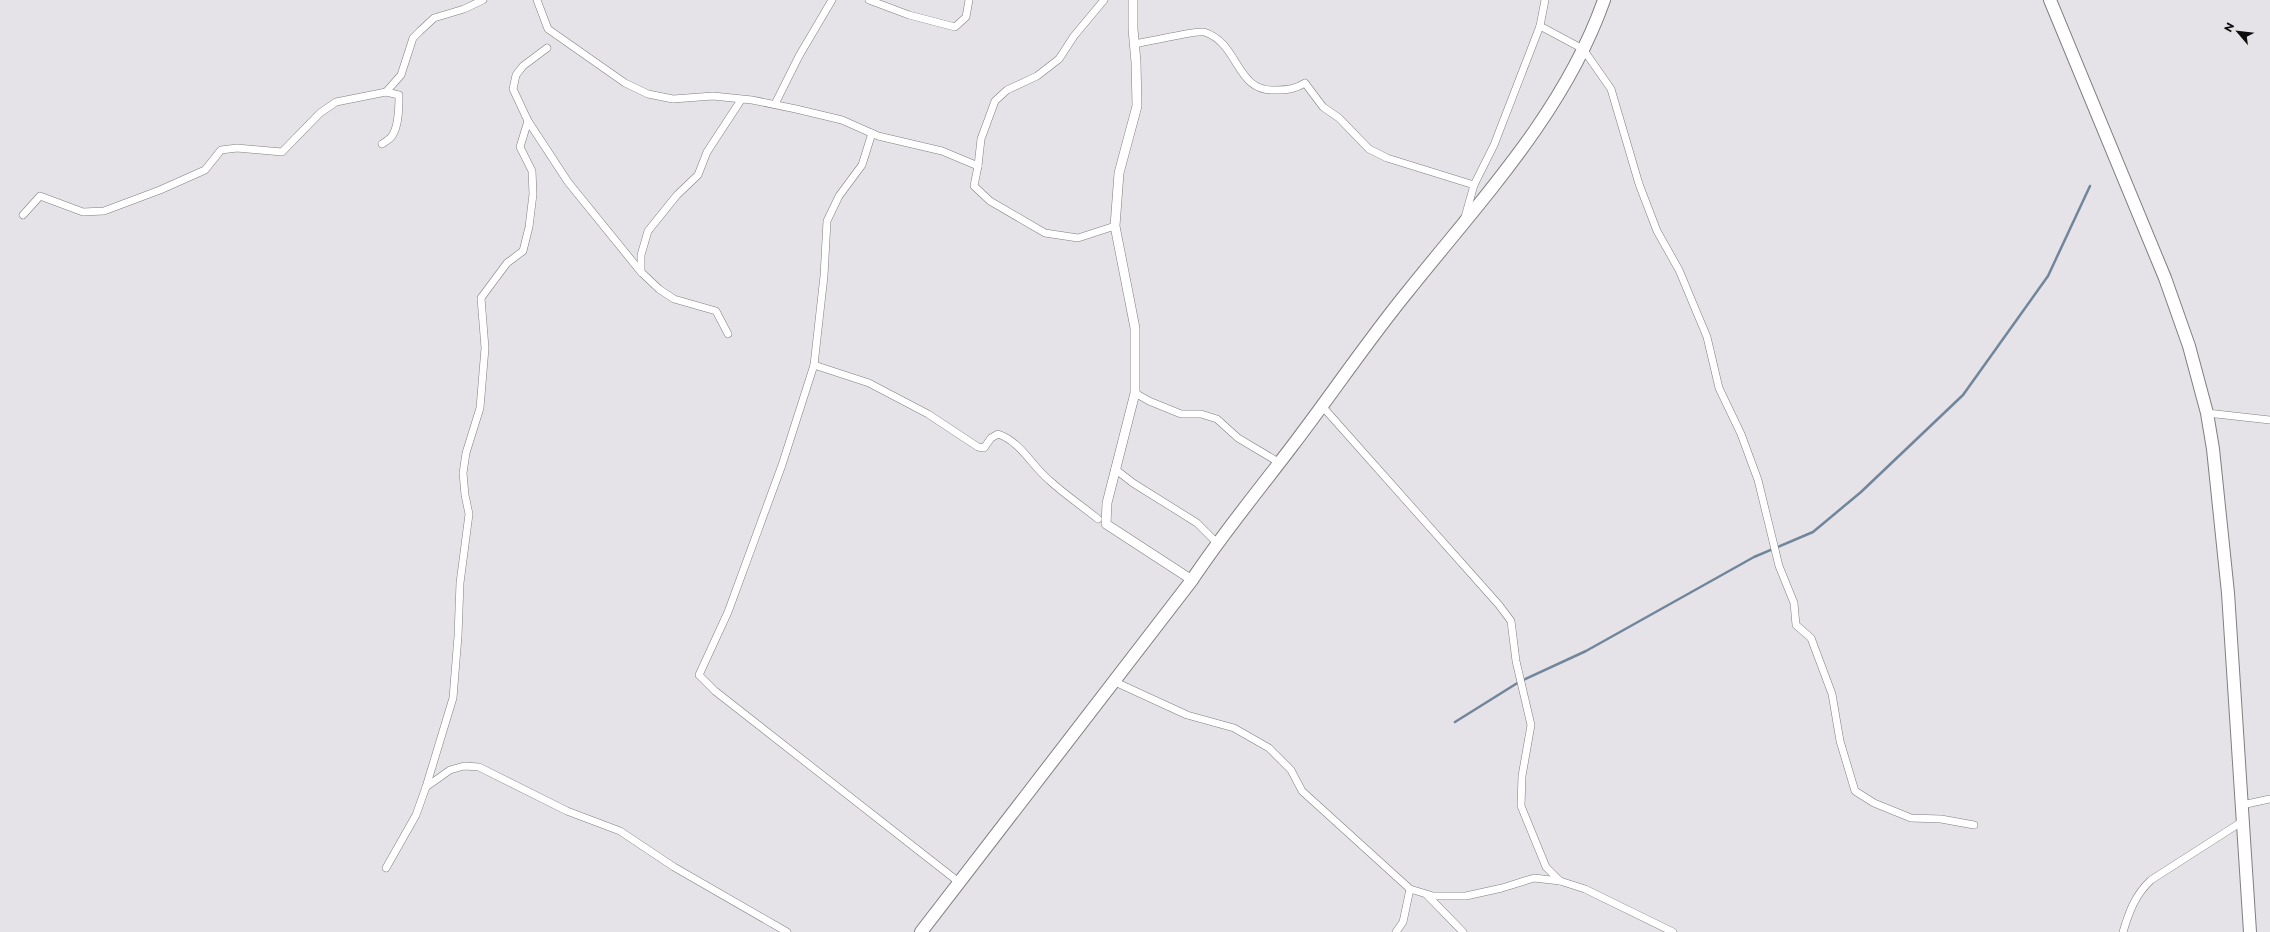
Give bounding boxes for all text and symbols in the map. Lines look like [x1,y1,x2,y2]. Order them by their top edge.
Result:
north arrow [2218,12,2258,52]
text: N [2221,20,2237,35]

